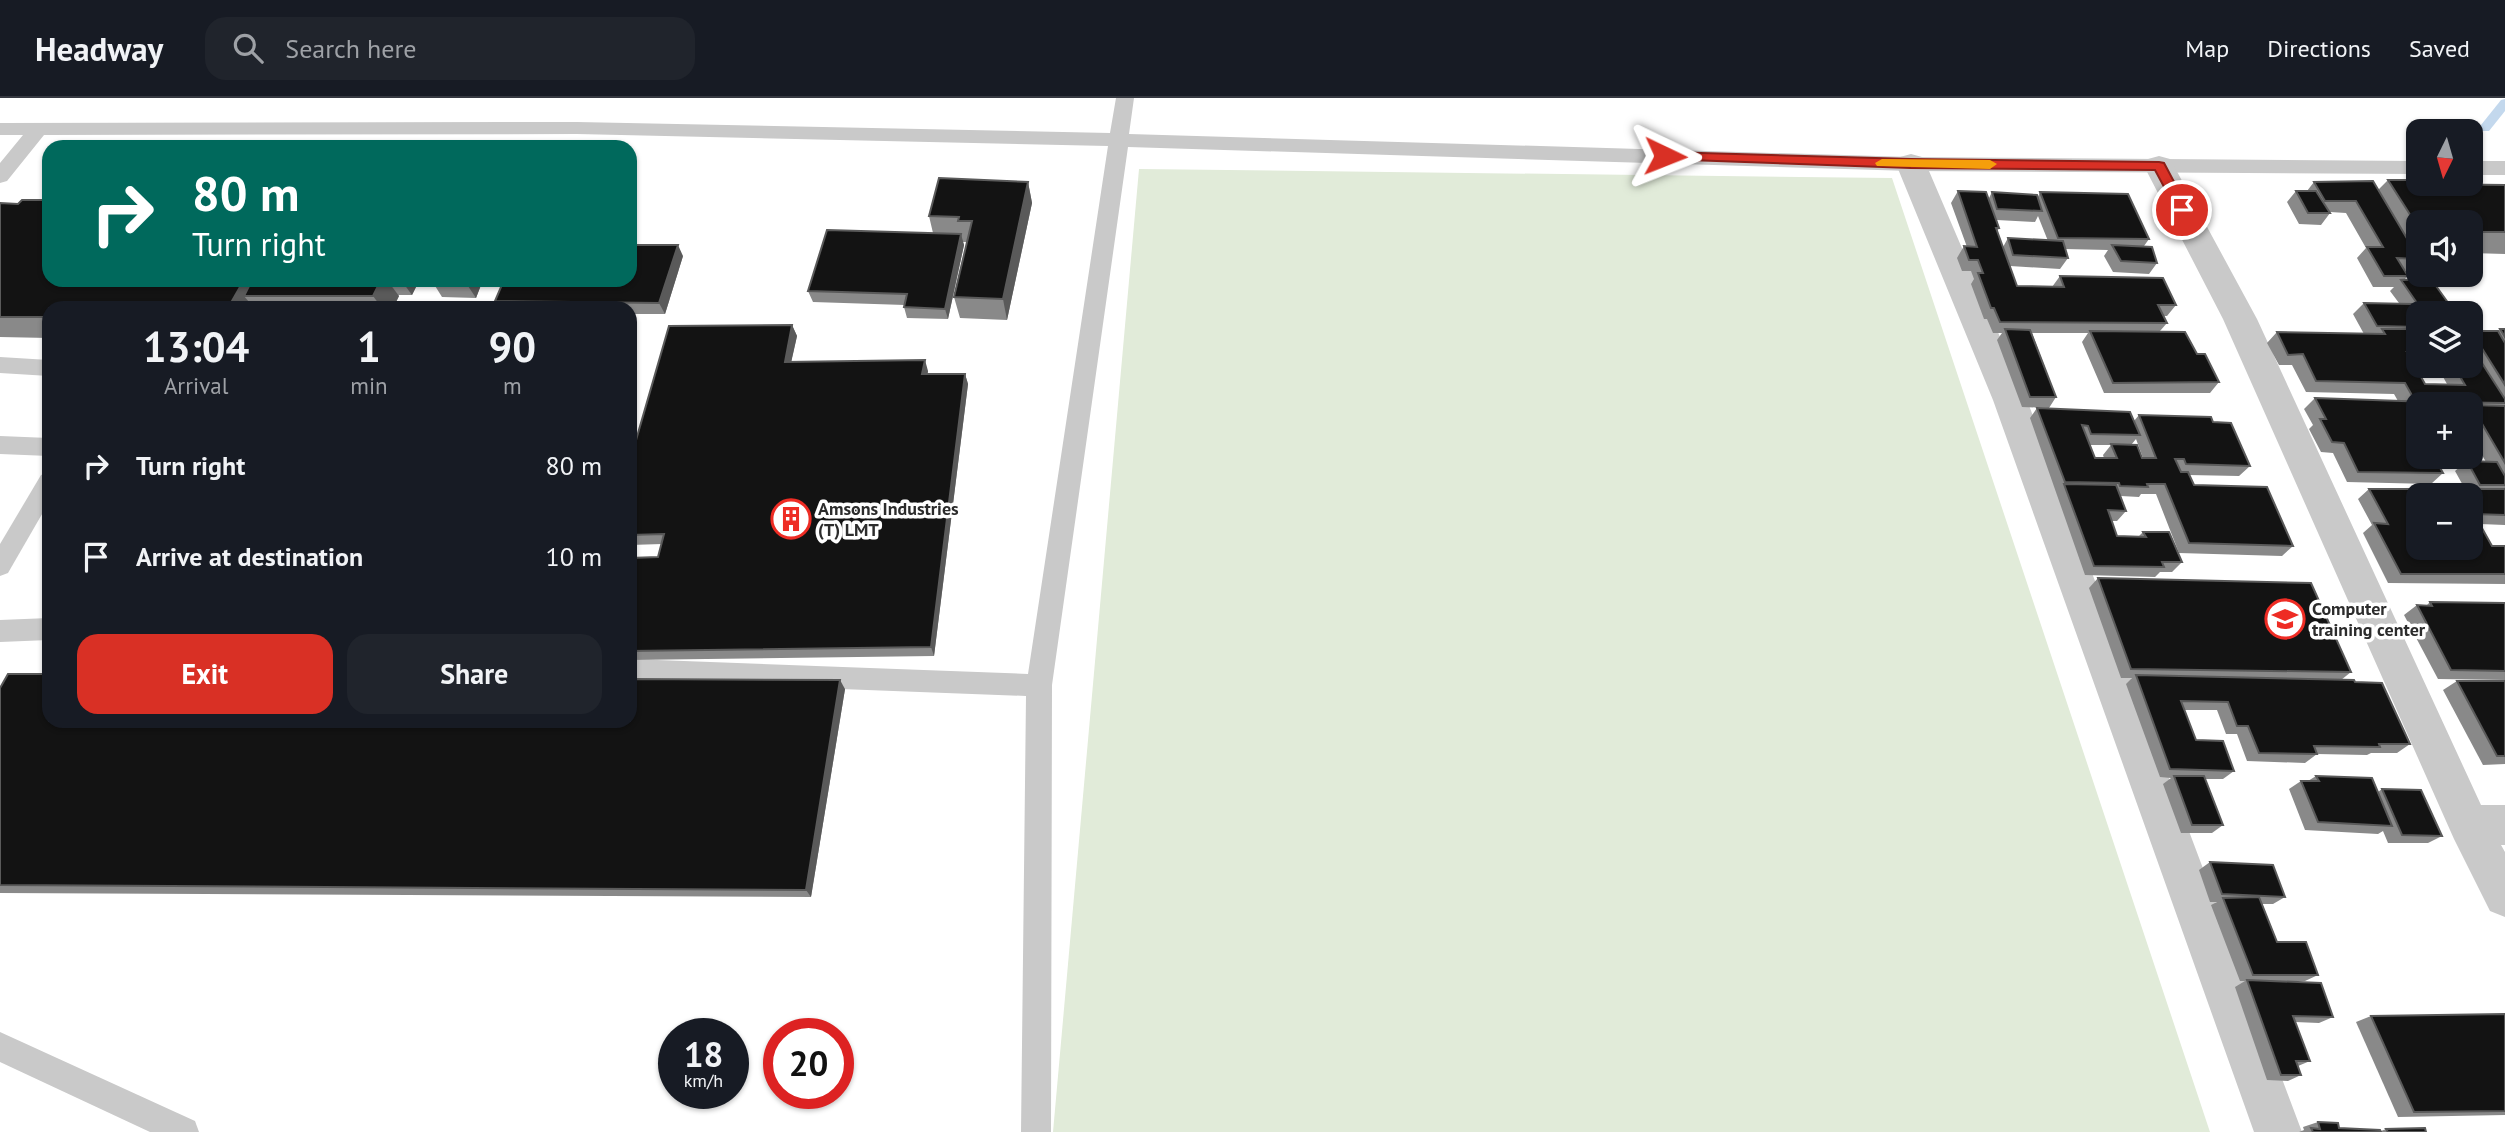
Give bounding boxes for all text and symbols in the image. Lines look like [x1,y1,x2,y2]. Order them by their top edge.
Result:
search box [205,17,695,80]
text: Headway [35,27,163,70]
icon: search [229,29,267,67]
text: Search here [285,32,416,65]
text: Map [2185,33,2229,64]
text: Directions [2267,33,2371,64]
text: Saved [2409,33,2470,64]
position arrow [1628,119,1702,193]
north arrow [2406,119,2483,196]
map controls [2406,119,2483,560]
text: 80 m [192,161,299,225]
icon: right [77,168,168,259]
pin [2152,180,2212,240]
icon: arrive [2163,191,2201,229]
button: sound [2406,210,2483,287]
text: Turn right [192,223,326,265]
button: layers [2406,301,2483,378]
text: 13:04 [143,319,249,374]
text: 1 [357,319,381,374]
text: 90 [489,319,536,374]
text: Arrival [164,371,228,400]
text: min [350,371,388,400]
text: m [503,371,522,400]
button: + [2406,392,2483,469]
icon: right [77,447,115,485]
text: Turn right [136,449,245,482]
text: 80 m [546,449,602,482]
button: − [2406,483,2483,560]
place label: Amsons Industries (T) LMT [818,497,959,541]
building icon: Amsons Industries (T) LMT [770,498,812,540]
icon: arrive [77,538,115,576]
text: Arrive at destination [136,540,363,573]
text: 10 m [546,540,602,573]
place label: Computer training center [2312,597,2426,641]
school or university icon: Computer training center [2264,598,2306,640]
button: Exit [77,634,333,714]
button: Share [347,634,602,714]
speed limit sign: 20 [763,1018,854,1109]
text: 18 [684,1031,723,1077]
text: km/h [684,1069,723,1092]

